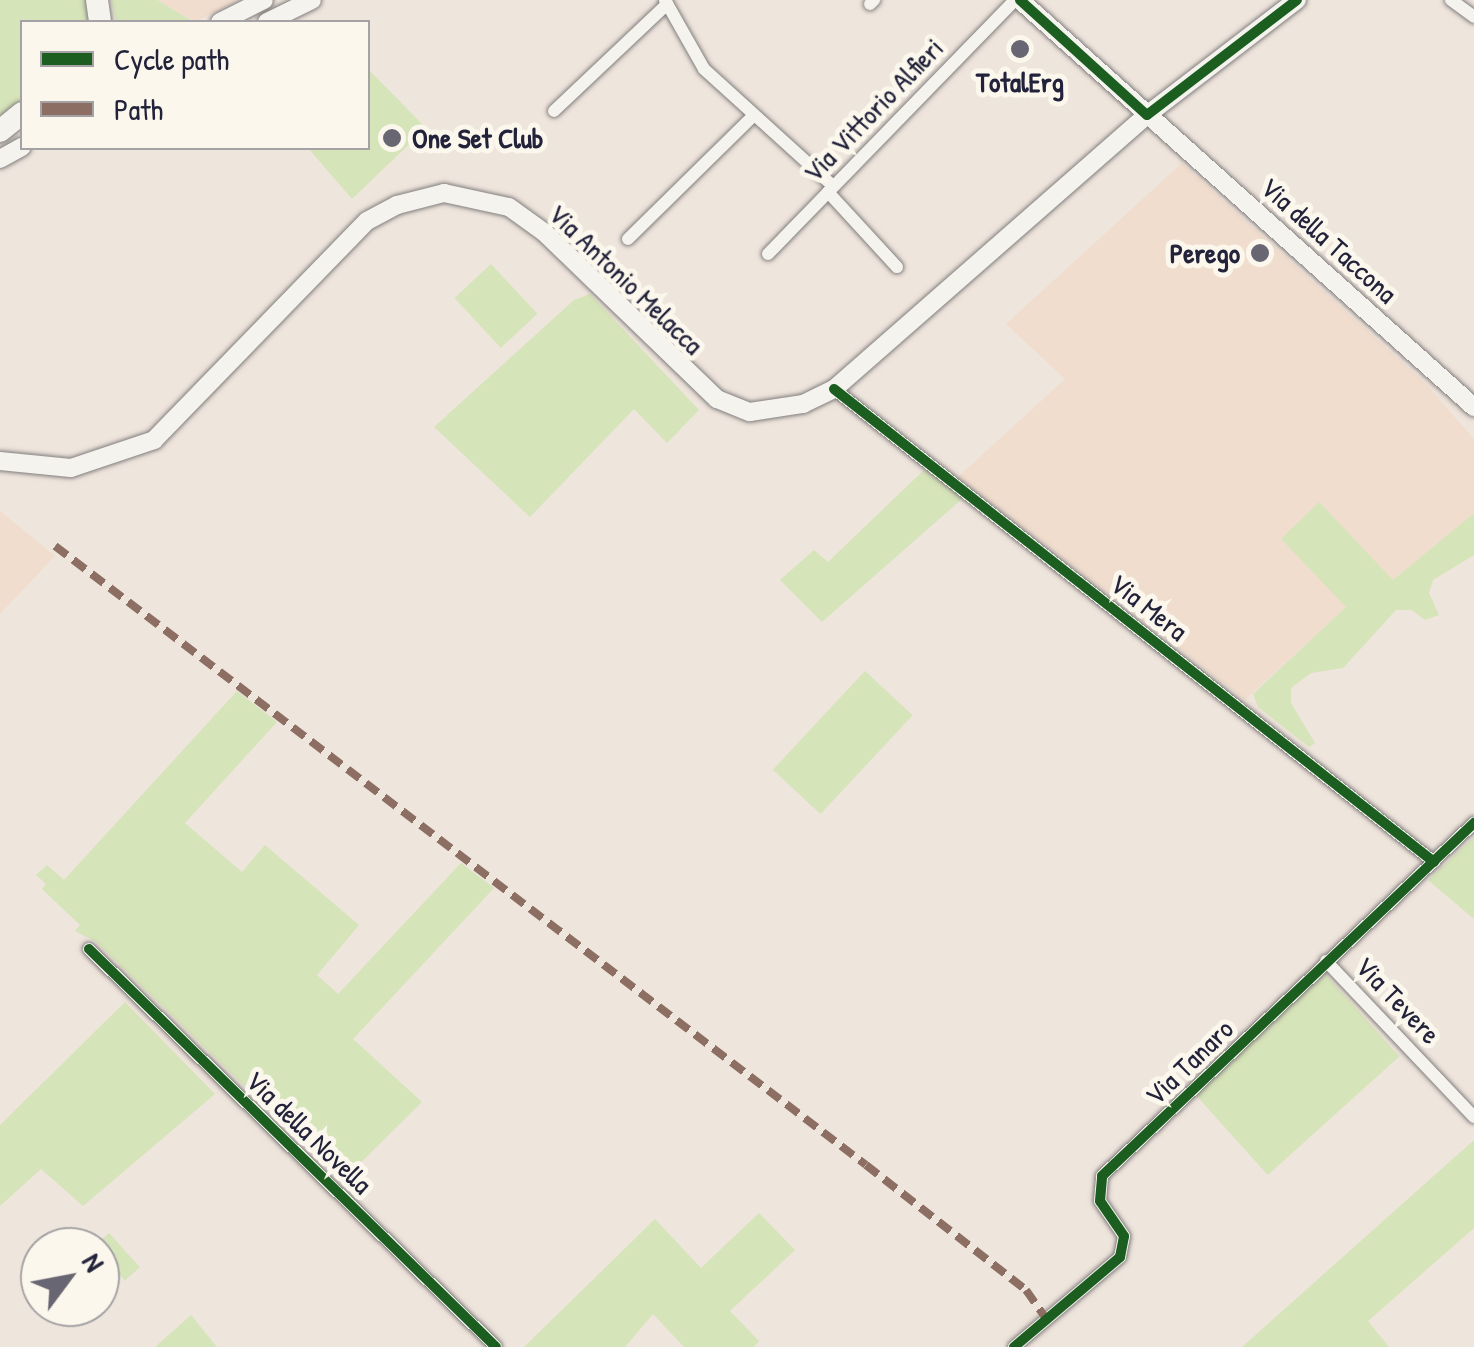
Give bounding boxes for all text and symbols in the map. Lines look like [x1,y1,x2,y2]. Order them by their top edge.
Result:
legend [20,20,370,150]
street label: Via Vittorio Alfieri [796,31,950,189]
marker: TotalErg [1009,38,1031,60]
text: Cycle path [114,39,229,79]
place label: TotalErg [976,65,1064,99]
text: Path [114,89,163,129]
place label: One Set Club [412,121,543,155]
marker: One Set Club [381,127,403,149]
street label: Via della Taccona [1254,170,1404,310]
street label: Via Antonio Melacca [542,197,710,361]
place label: Perego [1170,236,1240,270]
marker: Perego [1249,242,1271,264]
street label: Via Mera [1104,566,1194,648]
street label: Via Tevere [1348,950,1448,1050]
street label: Via Tanaro [1138,1012,1240,1112]
street label: Via della Novella [239,1063,379,1201]
north arrow [20,1227,120,1327]
text: N [74,1246,114,1279]

